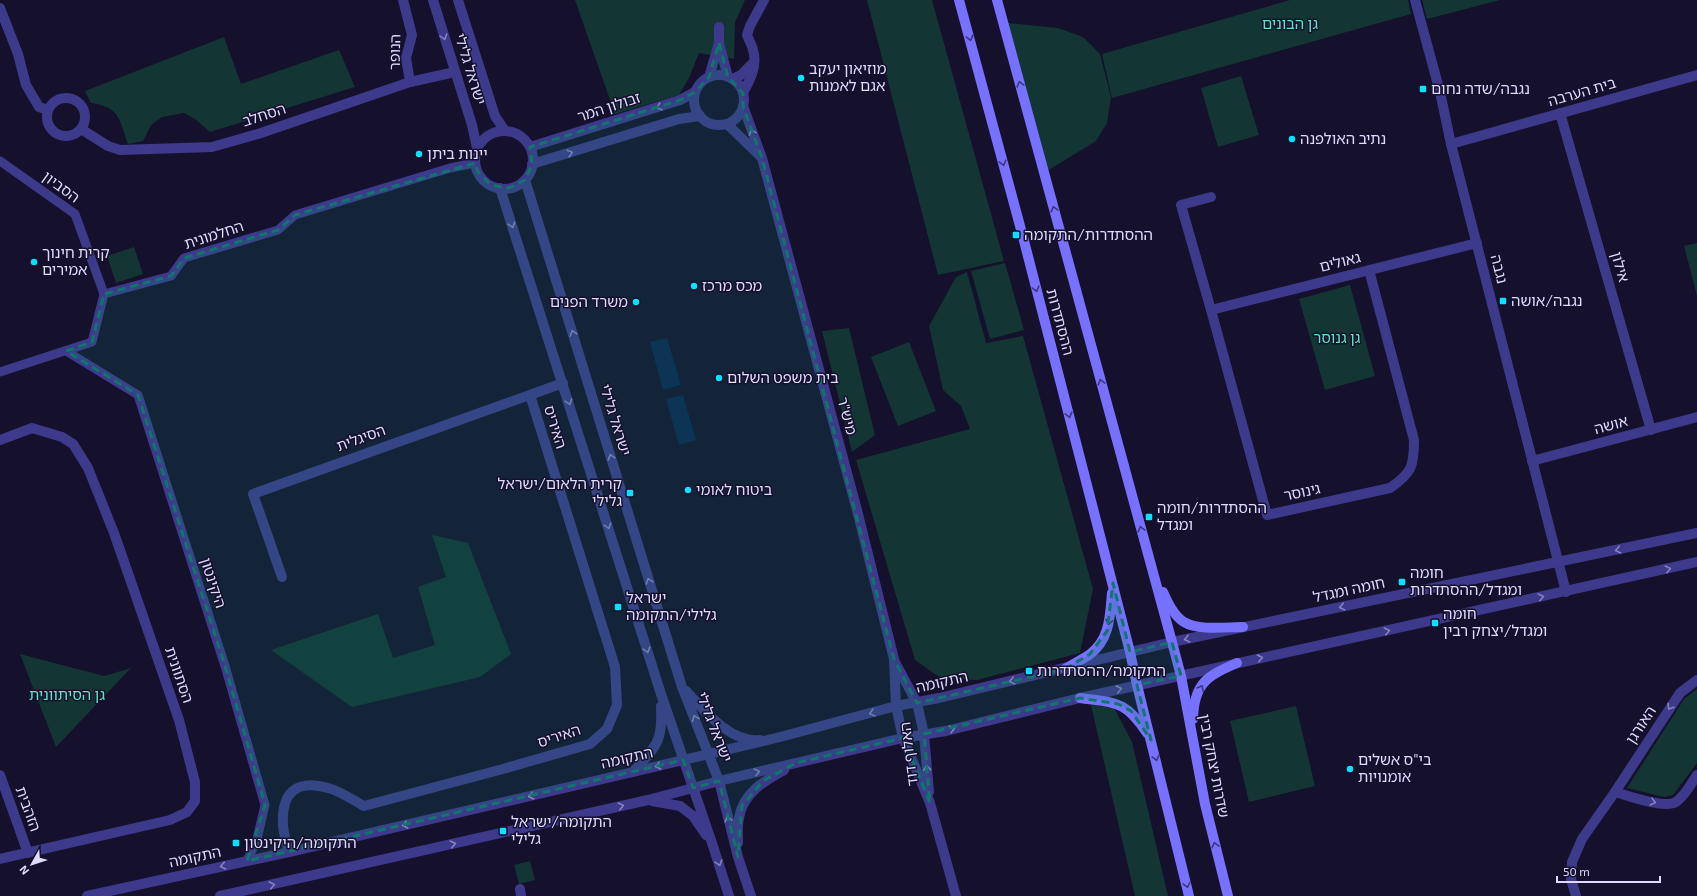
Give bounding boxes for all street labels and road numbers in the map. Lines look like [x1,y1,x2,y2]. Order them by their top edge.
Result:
street label: ישראל גלילי [452,31,490,107]
street label: הנופר [385,34,403,70]
street label: בית הערבה [1546,73,1618,109]
street label: זבולון המר [575,87,643,125]
street label: הסחלב [240,99,288,130]
street label: הסביון [40,167,84,206]
street label: החלמונית [182,216,246,252]
street label: גאולים [1317,247,1363,275]
street label: אילון [1608,249,1634,284]
street label: נגבה [1488,252,1512,285]
street label: ההסתדרות [1043,286,1078,357]
street label: ישראל גלילי [597,382,635,458]
street label: מיש"ר [834,395,862,437]
street label: האיריס [541,403,571,451]
street label: אושה [1592,411,1630,437]
street label: הסיגלית [334,420,388,454]
street label: גינוסר [1282,478,1322,504]
street label: היקינטון [197,555,231,610]
street label: חומה ומגדל [1311,573,1386,605]
street label: הסתוונית [162,644,198,705]
street label: התקומה [914,666,970,696]
street label: ישראל גלילי [693,689,737,764]
street label: האורגן [1621,702,1659,747]
street label: שדרות יצחק רבין [1196,712,1234,819]
street label: האיריס [535,720,583,750]
street label: האלוף דוד [895,721,921,787]
street label: התקומה [599,742,655,772]
street label: הזהבית [12,784,45,834]
street label: התקומה [167,842,223,870]

